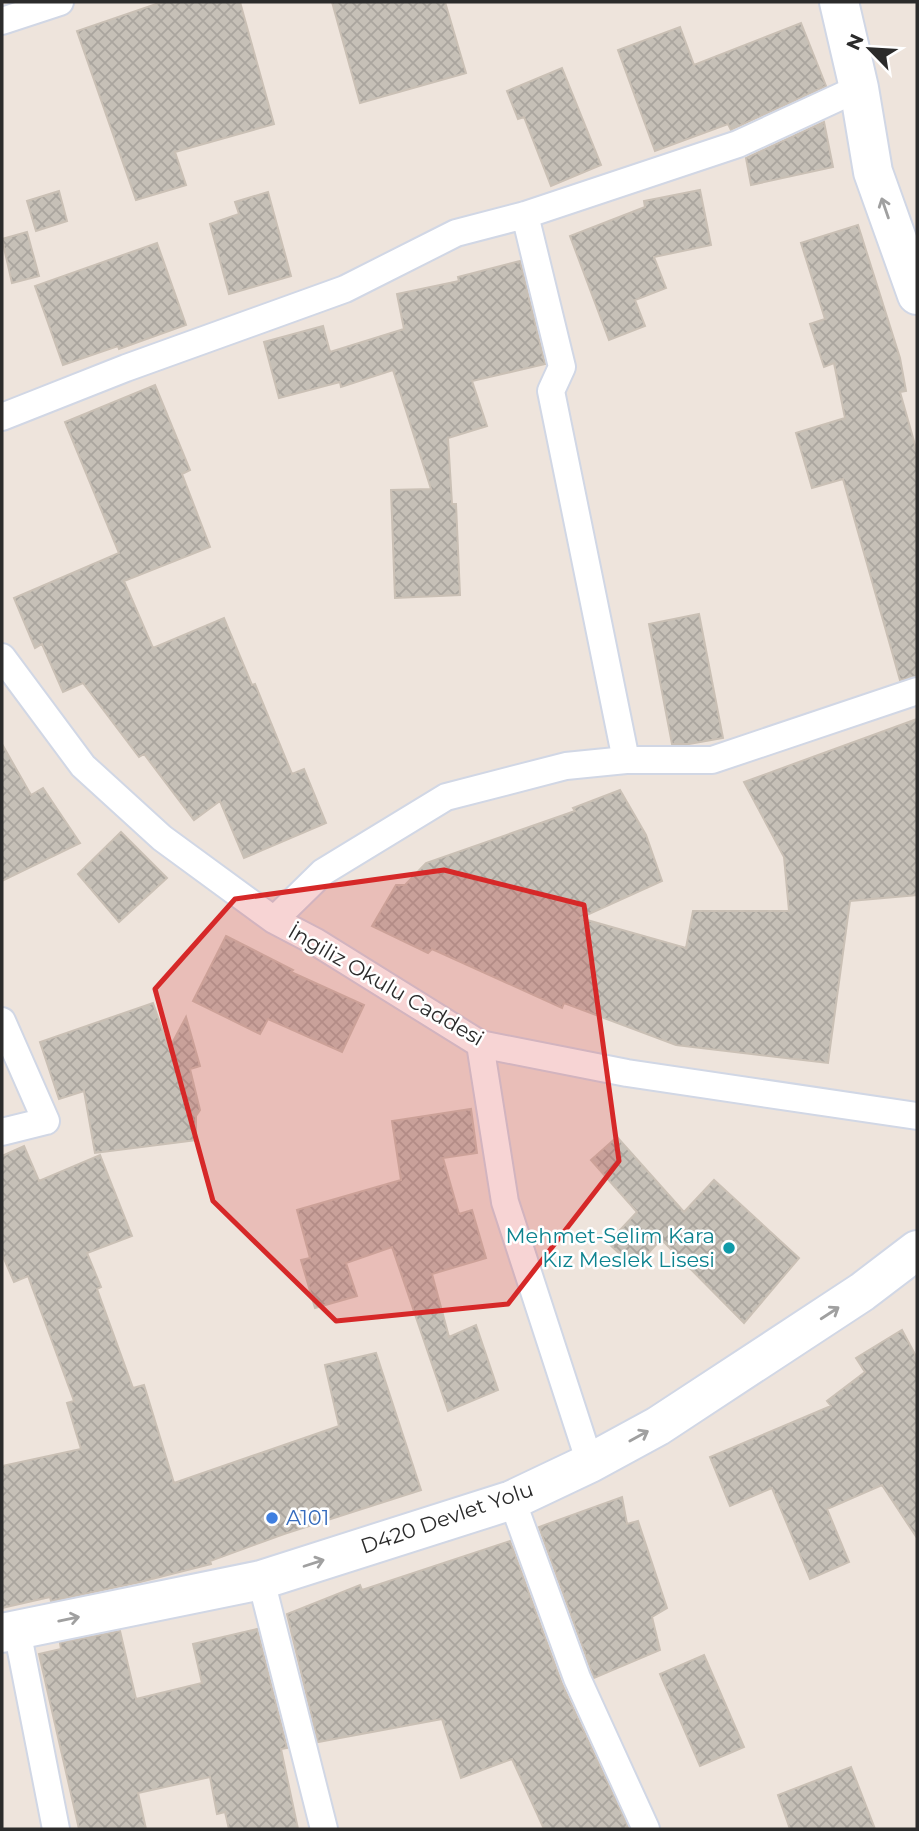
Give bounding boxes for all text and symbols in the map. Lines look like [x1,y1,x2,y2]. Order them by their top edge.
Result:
north arrow [835,14,905,84]
text: N [841,30,869,54]
one-way arrow [878,197,891,219]
street label: İngiliz Okulu Caddesi [284,918,488,1051]
place label: Mehmet-Selim Kara Kız Meslek Lisesi [505,1223,715,1272]
marker: Mehmet-Selim Kara Kız Meslek Lisesi [721,1240,737,1256]
one-way arrow [820,1305,839,1320]
one-way arrow [628,1429,649,1442]
street label: D420 Devlet Yolu [357,1476,536,1559]
place label: A101 [286,1505,329,1530]
marker: A101 [264,1510,280,1526]
one-way arrow [303,1556,325,1569]
one-way arrow [57,1611,79,1624]

